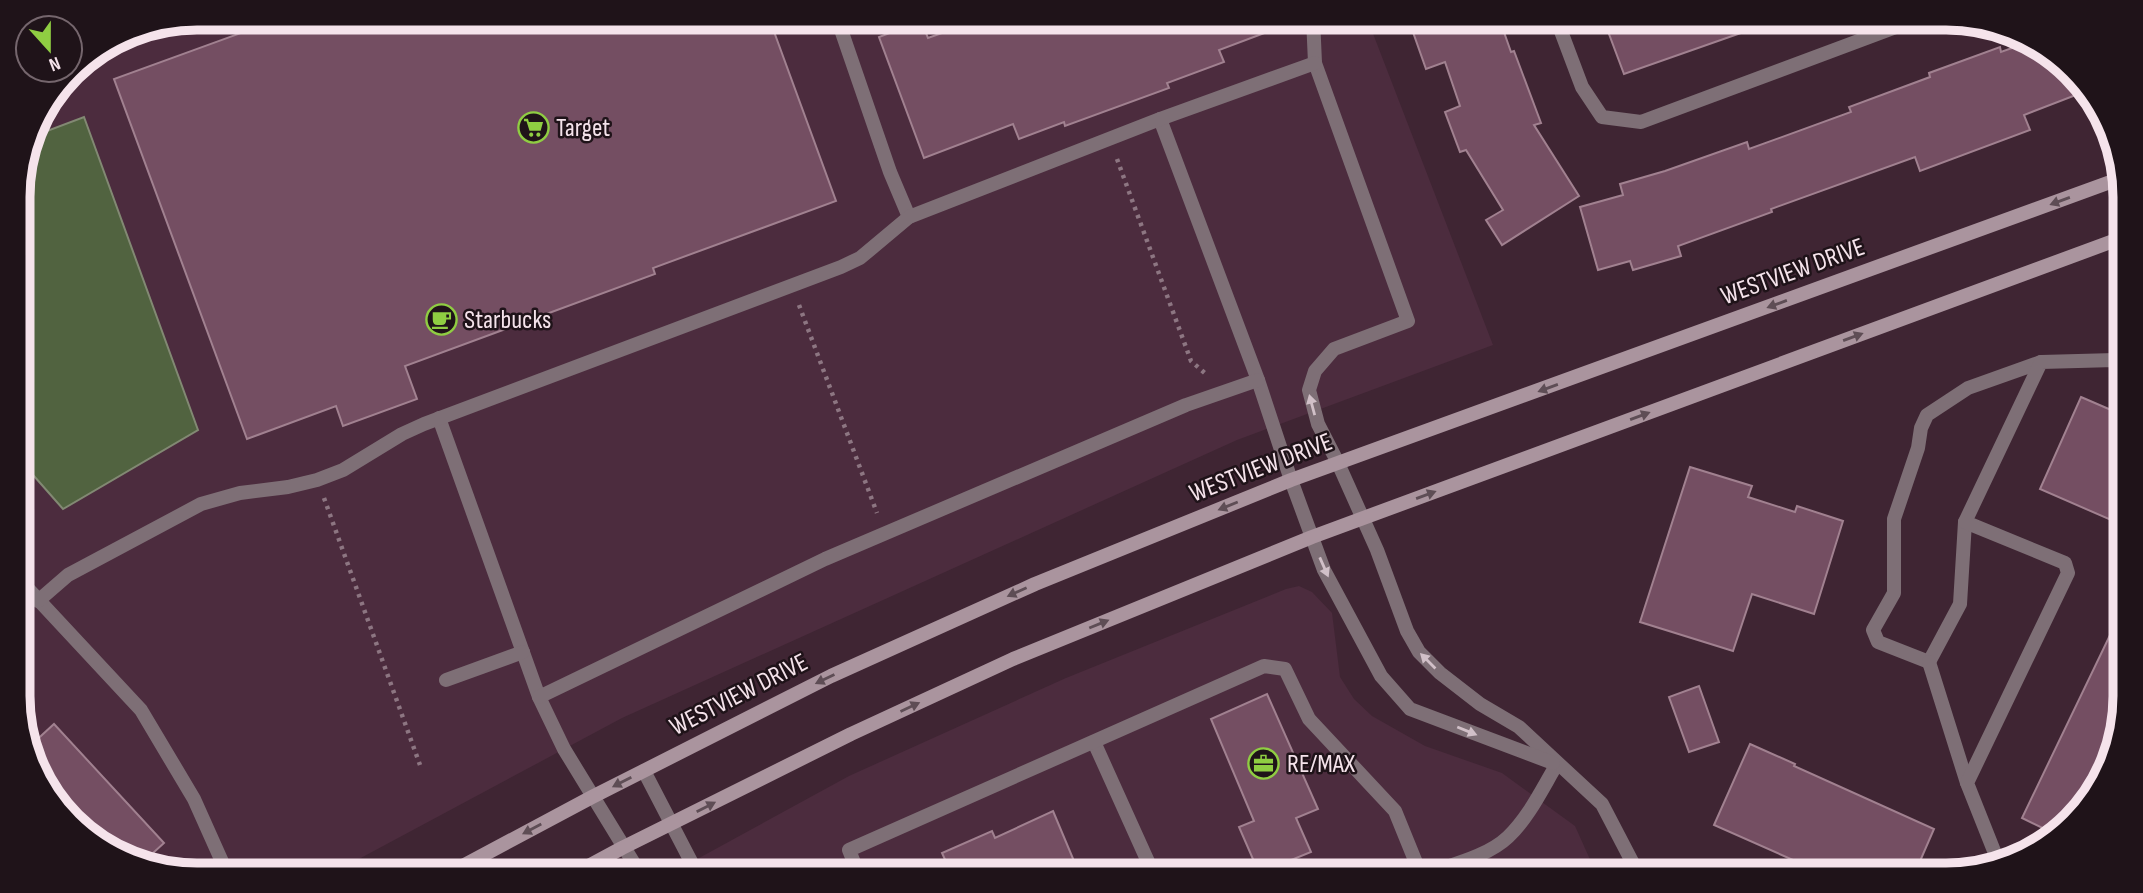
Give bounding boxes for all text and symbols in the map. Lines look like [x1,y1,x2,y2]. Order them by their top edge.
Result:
north arrow [14,14,84,84]
text: N [46,51,63,76]
supermarket icon: Target [516,111,550,145]
place label: Target [556,113,610,144]
one-way arrow [2049,195,2070,206]
street label: WESTVIEW DRIVE [1717,232,1869,312]
one-way arrow [1767,299,1788,310]
cafe icon: Starbucks [424,303,458,337]
place label: Starbucks [464,305,551,336]
one-way arrow [1842,332,1863,343]
one-way arrow [1538,383,1559,394]
one-way arrow [1307,394,1317,415]
one-way arrow [1629,410,1650,421]
street label: WESTVIEW DRIVE [1185,427,1337,509]
one-way arrow [1416,489,1437,500]
one-way arrow [1217,501,1238,512]
one-way arrow [1318,557,1330,577]
one-way arrow [1007,587,1028,598]
one-way arrow [1089,618,1109,630]
street label: WESTVIEW DRIVE [665,647,813,743]
one-way arrow [1420,654,1437,670]
one-way arrow [815,674,835,685]
one-way arrow [900,701,920,713]
one-way arrow [1456,725,1477,736]
office icon: RE/MAX [1247,747,1281,781]
place label: RE/MAX [1287,749,1355,780]
one-way arrow [611,775,631,787]
one-way arrow [696,801,716,813]
one-way arrow [522,823,542,835]

